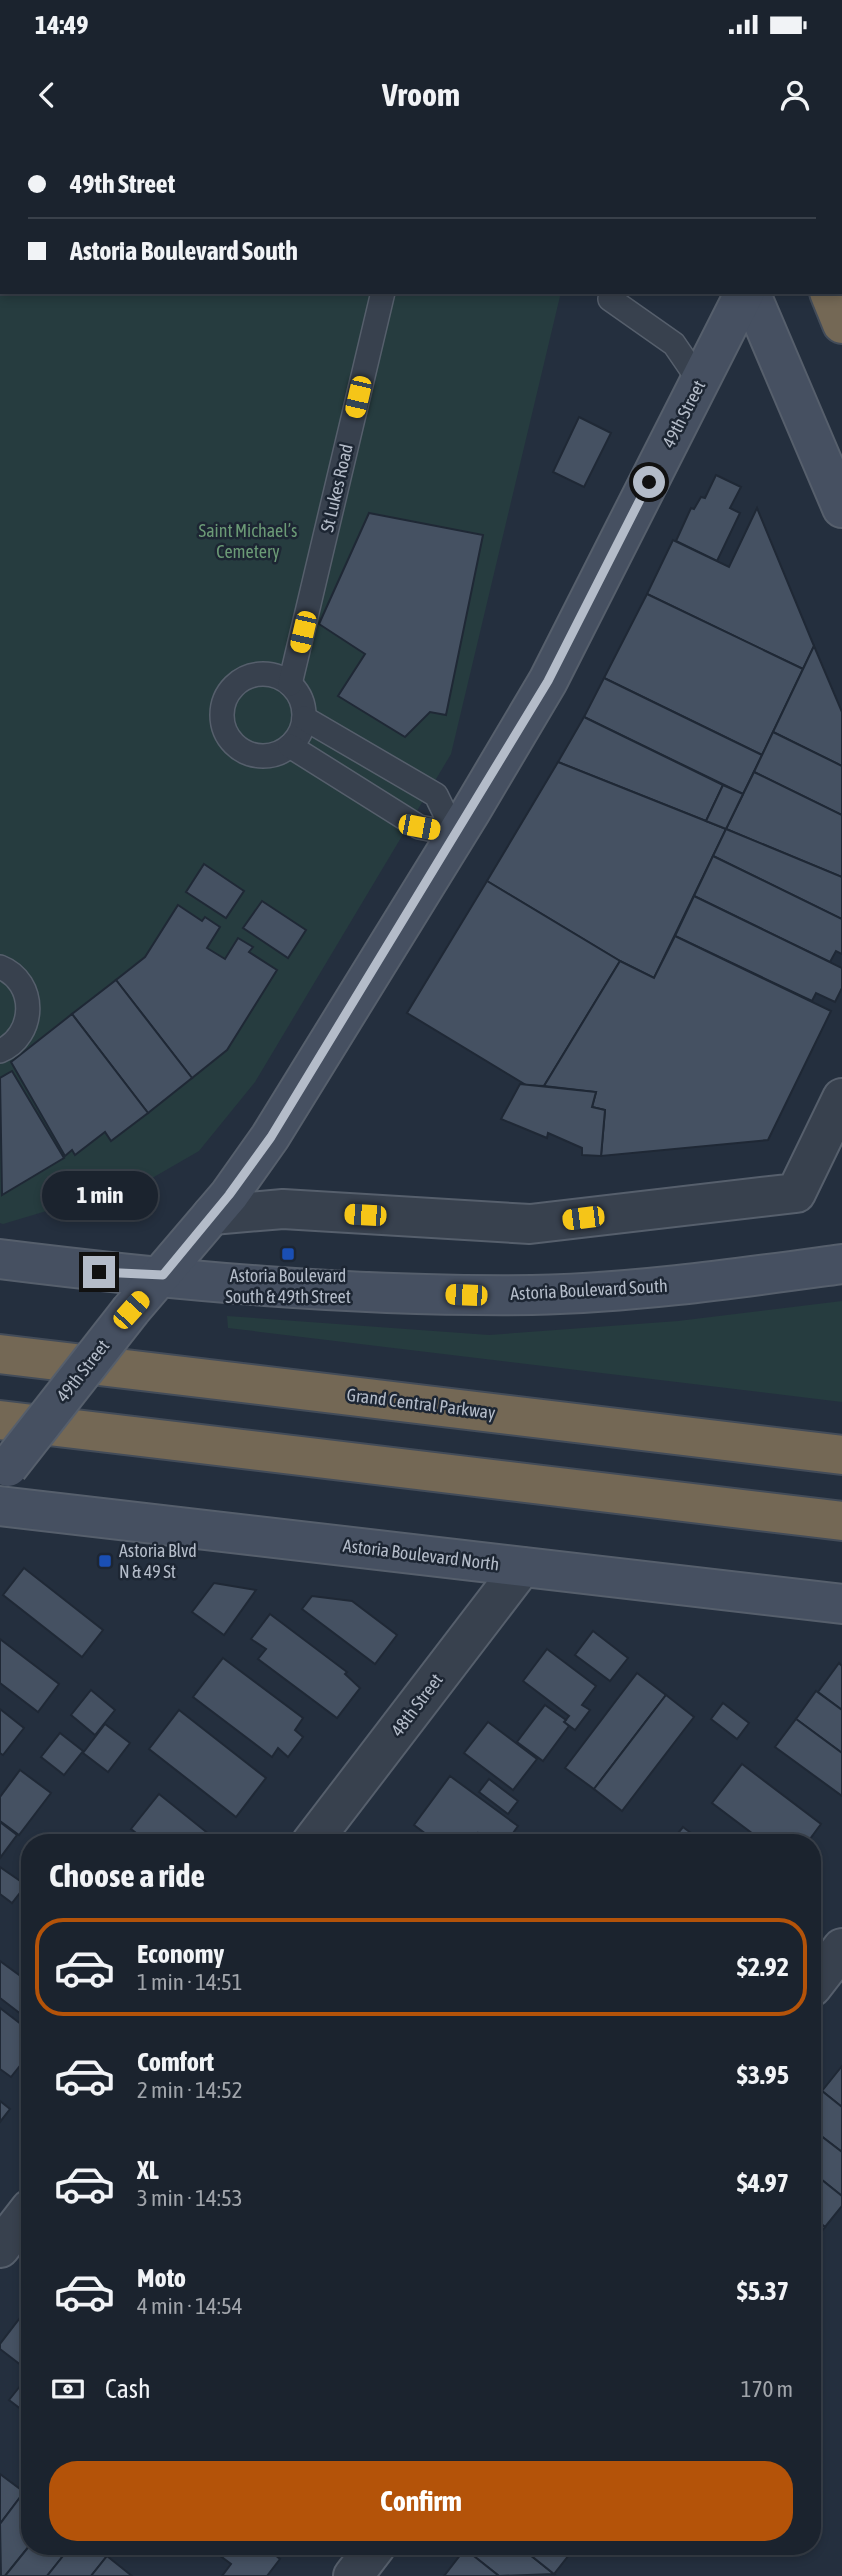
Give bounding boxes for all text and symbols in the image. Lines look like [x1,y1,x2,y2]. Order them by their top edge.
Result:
text: 14:49 [35,10,89,40]
icon: back [28,76,66,114]
text: Vroom [382,76,460,113]
icon: person [776,76,814,114]
text: 49th Street [70,169,175,199]
text: Astoria Boulevard South [70,236,298,266]
car [344,374,373,420]
street label: 49th Street [658,377,709,451]
street label: St Lukes Road [316,442,357,534]
route start [633,466,665,498]
park label: Saint Michael’s Cemetery [199,520,297,562]
car [289,609,318,655]
car [397,813,442,841]
callout: 1 min [41,1170,157,1220]
text: 1 min [77,1182,123,1208]
car [344,1203,387,1227]
car [561,1205,606,1231]
marker: Astoria Boulevard South & 49th Street [280,1246,296,1262]
route end [83,1256,115,1288]
place label: Astoria Boulevard South & 49th Street [225,1265,351,1307]
street label: Astoria Boulevard South [510,1275,668,1304]
car [445,1284,488,1306]
car [110,1287,153,1333]
street label: 49th Street [52,1336,113,1406]
street label: Grand Central Parkway [345,1384,497,1423]
street label: Astoria Boulevard North [342,1535,500,1575]
place label: Astoria Blvd N & 49 St [119,1540,197,1582]
marker: Astoria Blvd N & 49 St [97,1553,113,1569]
street label: 48th Street [386,1669,447,1740]
text: Choose a ride [49,1857,205,1894]
icon: car [53,1936,116,1999]
text: Economy [137,1939,224,1969]
text: $2.92 [737,1952,789,1982]
text: 1 min · 14:51 [137,1969,243,1995]
icon: car [53,2044,116,2107]
text: Comfort [137,2047,214,2077]
text: $3.95 [737,2060,789,2090]
text: 2 min · 14:52 [137,2077,243,2103]
icon: car [53,2152,116,2215]
text: XL [137,2155,159,2185]
text: $4.97 [737,2168,789,2198]
text: 3 min · 14:53 [137,2185,243,2211]
icon: car [53,2260,116,2323]
text: Moto [137,2263,186,2293]
text: $5.37 [737,2276,789,2306]
text: 4 min · 14:54 [137,2293,243,2319]
icon: cash [49,2370,87,2408]
text: Cash [105,2374,151,2404]
text: 170 m [741,2376,793,2402]
button: Confirm [49,2461,793,2541]

